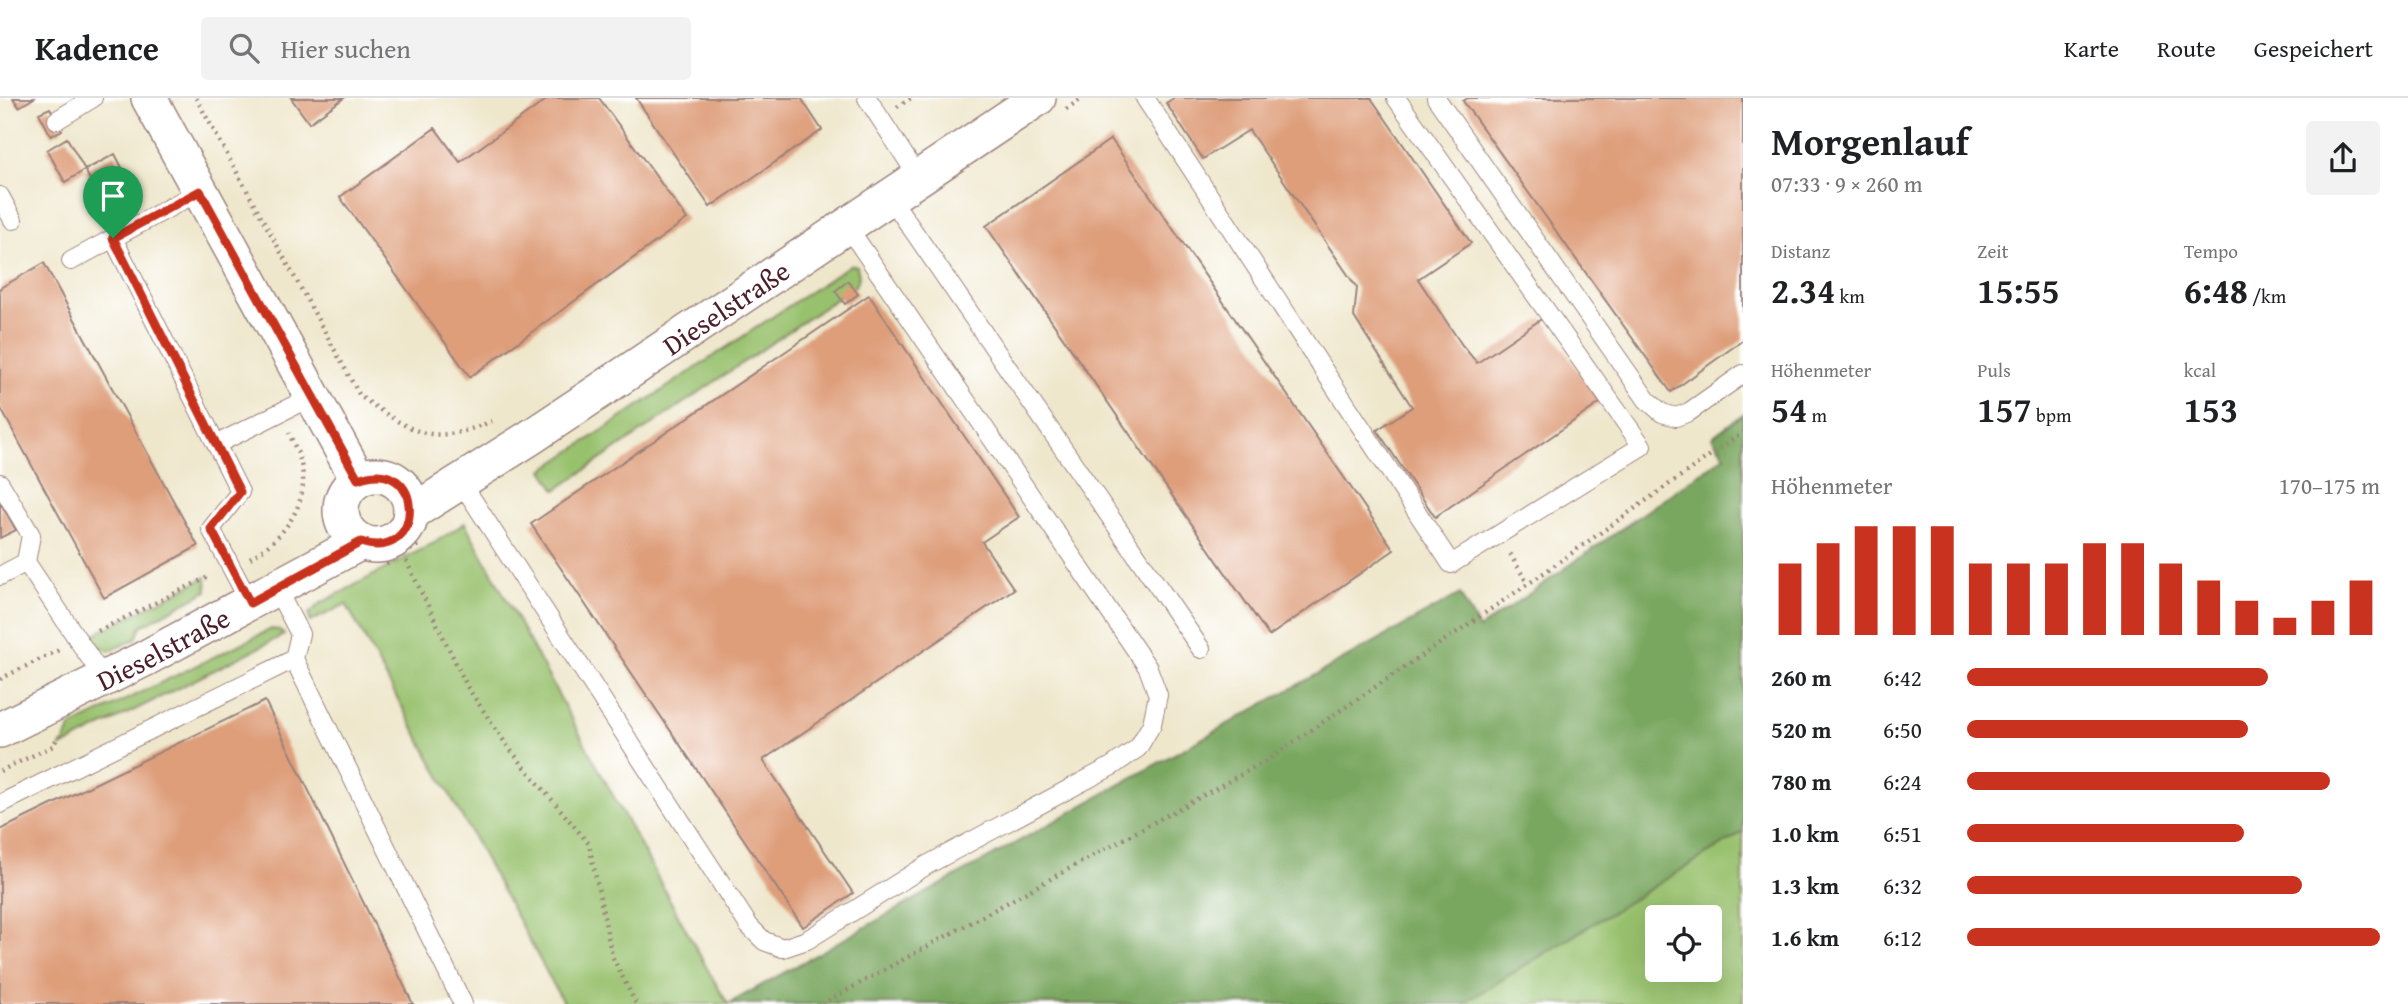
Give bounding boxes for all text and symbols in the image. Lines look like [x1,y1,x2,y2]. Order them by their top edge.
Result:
search box [201,17,691,80]
text: Kadence [35,24,159,72]
icon: search [225,29,263,67]
text: Hier suchen [281,29,411,68]
text: Karte [2064,31,2119,66]
text: Route [2157,31,2216,66]
text: Gespeichert [2254,31,2373,66]
text: Morgenlauf [1771,113,1969,169]
button: share [2306,121,2380,195]
pin [83,166,143,238]
text: 07:33 · 9 × 260 m [1771,167,1923,200]
icon: arrive [94,177,132,215]
text: Distanz [1771,237,1830,265]
text: Zeit [1977,237,2008,265]
text: Tempo [2184,237,2238,265]
street label: Dieselstraße [654,250,797,364]
text: 2.34 [1771,265,1835,316]
text: 15:55 [1977,265,2060,316]
text: 6:48 [2184,265,2248,316]
text: km [1835,282,1865,310]
text: /km [2248,282,2286,310]
text: Höhenmeter [1771,356,1871,384]
text: Puls [1977,356,2011,384]
text: kcal [2184,356,2216,384]
text: 54 [1771,384,1807,435]
text: 157 [1977,384,2032,435]
text: 153 [2184,384,2238,435]
text: m [1807,401,1827,429]
text: bpm [2032,401,2072,429]
text: Höhenmeter [1771,469,1893,502]
text: 170–175 m [2279,469,2380,502]
street label: Dieselstraße [89,596,237,700]
text: 260 m [1771,661,1832,694]
text: 6:42 [1883,661,1922,694]
text: 520 m [1771,713,1832,746]
text: 6:50 [1883,713,1922,746]
text: 780 m [1771,765,1832,798]
text: 6:24 [1883,765,1922,798]
text: 1.0 km [1771,817,1839,850]
text: 6:51 [1883,817,1922,850]
text: 1.3 km [1771,869,1839,902]
text: 6:32 [1883,869,1922,902]
map controls [1645,905,1722,982]
button: locate [1645,905,1722,982]
text: 1.6 km [1771,921,1839,954]
text: 6:12 [1883,921,1922,954]

